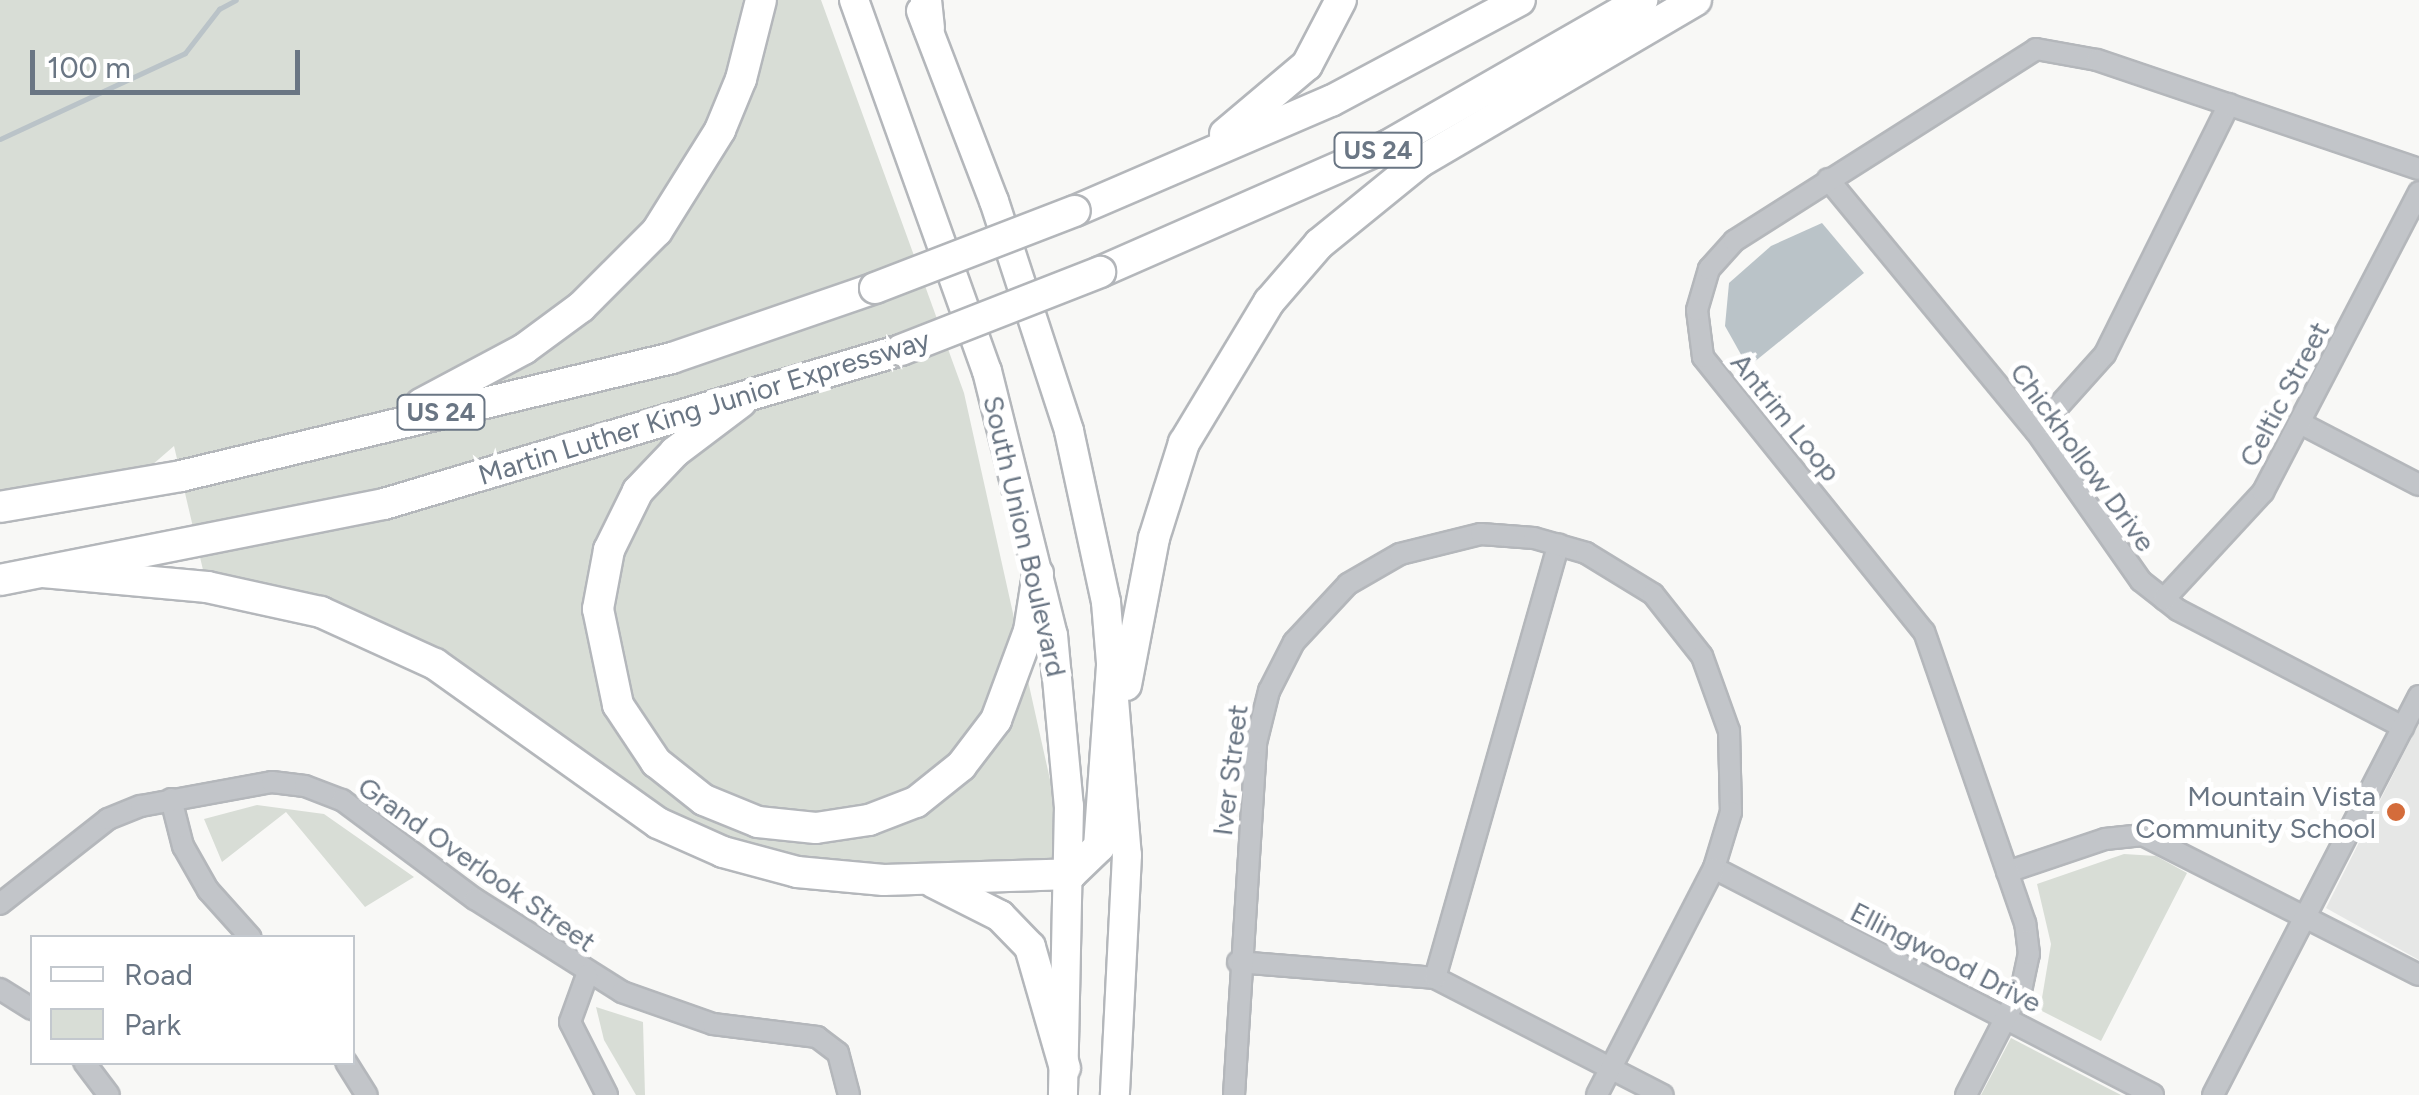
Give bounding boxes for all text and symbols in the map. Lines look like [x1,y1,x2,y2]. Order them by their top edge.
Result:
scale bar [35,30,305,92]
text: 100 m [47,49,131,86]
road number: US 24 [1333,130,1423,170]
street label: Celtic Street [2232,316,2336,472]
street label: Martin Luther King Junior Expressway [474,322,934,492]
street label: Antrim Loop [1724,346,1848,488]
street label: Chickhollow Drive [2003,356,2163,558]
road number: US 24 [396,392,486,432]
street label: South Union Boulevard [976,392,1074,680]
street label: Iver Street [1205,702,1255,838]
street label: Grand Overlook Street [352,769,602,959]
place label: Mountain Vista Community School [2135,779,2376,845]
marker: Mountain Vista Community School [2385,801,2407,823]
street label: Ellingwood Drive [1845,894,2047,1020]
legend [30,935,355,1065]
text: Road [124,956,193,993]
text: Park [124,1006,181,1043]

